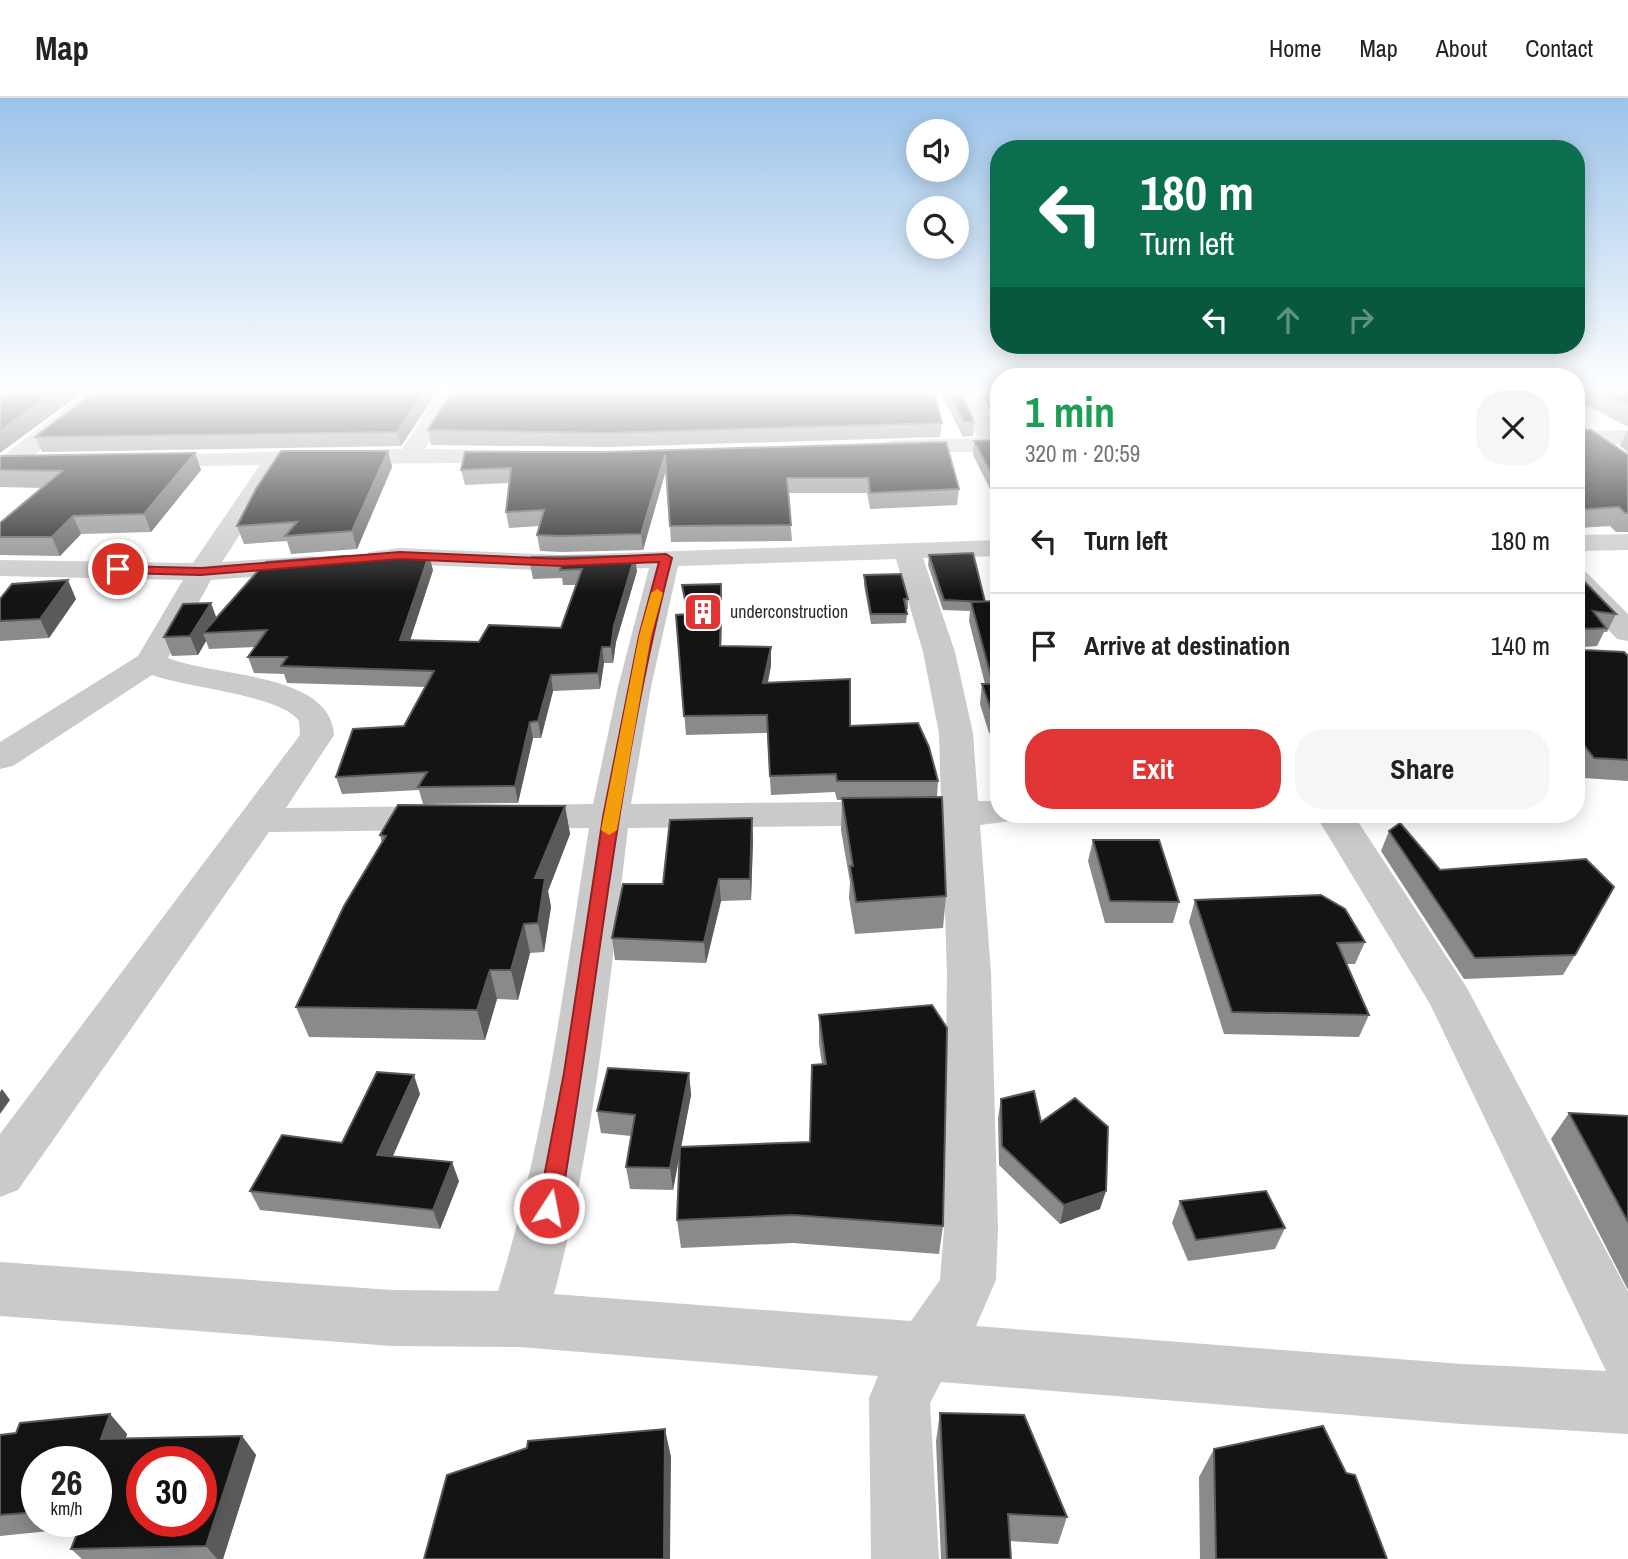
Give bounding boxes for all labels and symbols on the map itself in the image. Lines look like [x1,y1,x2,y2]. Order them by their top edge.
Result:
pin [88,539,148,599]
building icon: underconstruction [682,591,724,633]
place label: underconstruction [730,599,848,624]
position arrow [512,1171,586,1245]
speed limit sign: 30 [126,1446,217,1537]

